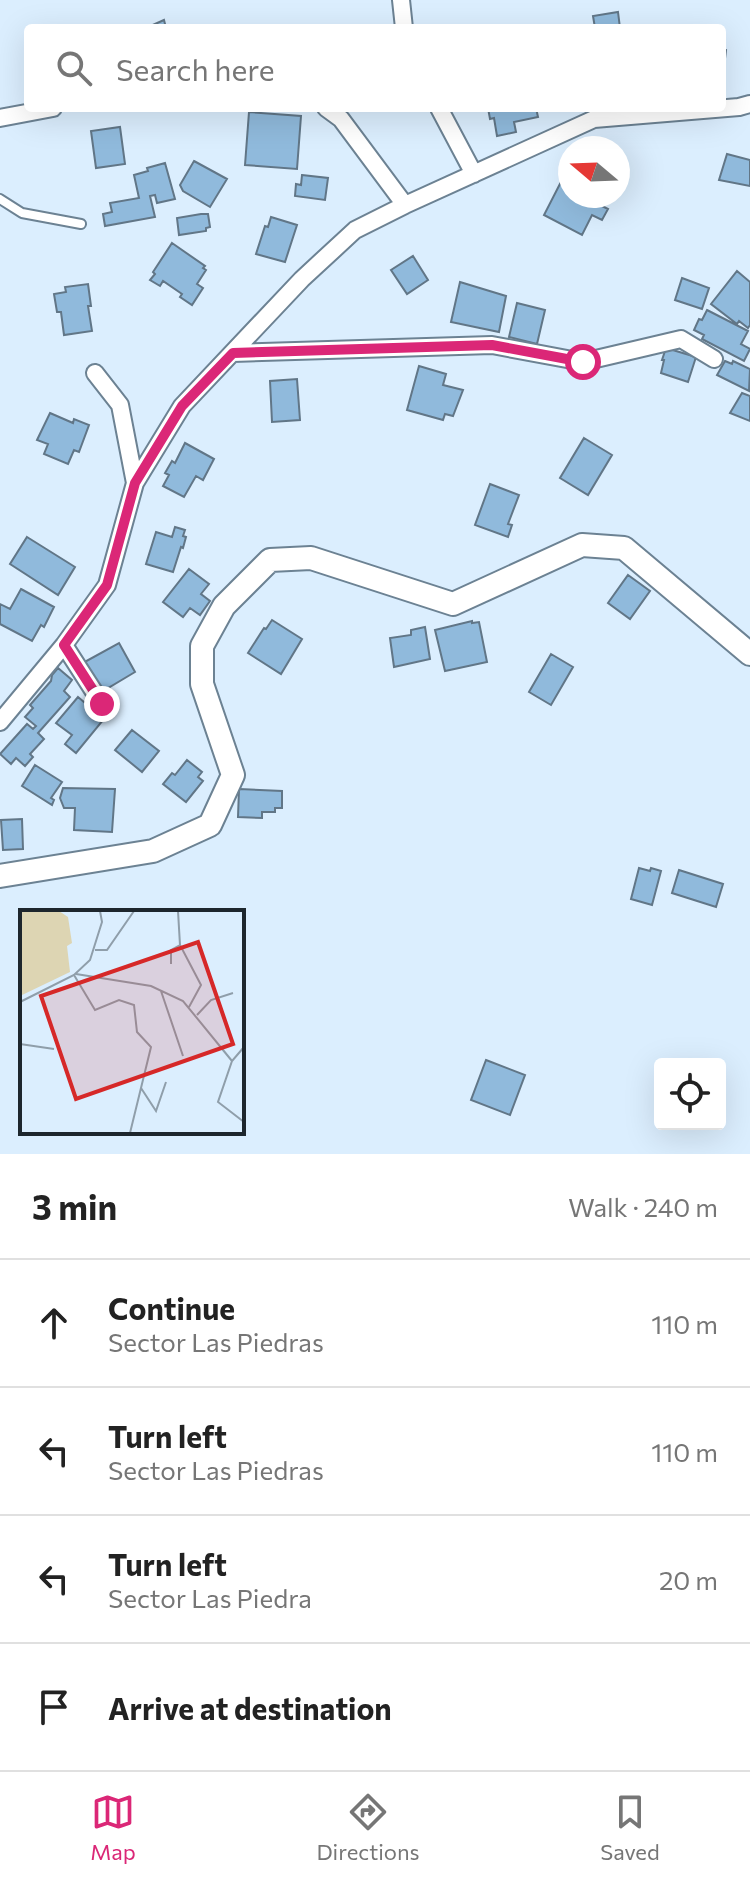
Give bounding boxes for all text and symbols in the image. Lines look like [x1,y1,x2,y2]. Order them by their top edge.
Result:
search box [24,24,726,112]
icon: search [52,46,96,90]
text: Search here [116,50,275,87]
north arrow [558,136,630,208]
route start [565,344,601,380]
route end [84,686,120,722]
inset map [20,910,244,1134]
map controls [654,1058,726,1130]
button: locate [654,1058,726,1130]
text: 3 min [32,1185,117,1227]
text: Walk · 240 m [568,1191,718,1222]
text: Continue [108,1289,235,1326]
icon: ahead [32,1301,76,1345]
text: 110 m [651,1308,718,1339]
text: Sector Las Piedras [108,1326,324,1357]
text: Turn left [108,1417,227,1454]
icon: left [32,1429,76,1473]
text: 110 m [651,1436,718,1467]
text: Sector Las Piedras [108,1454,324,1485]
text: Turn left [108,1545,227,1582]
icon: left [32,1557,76,1601]
text: 20 m [659,1564,718,1595]
text: Sector Las Piedra [108,1582,312,1613]
icon: arrive [32,1685,76,1729]
text: Arrive at destination [108,1689,392,1726]
tab: Map [90,1790,136,1865]
tab: Directions [316,1790,420,1865]
tab: Saved [600,1790,660,1865]

